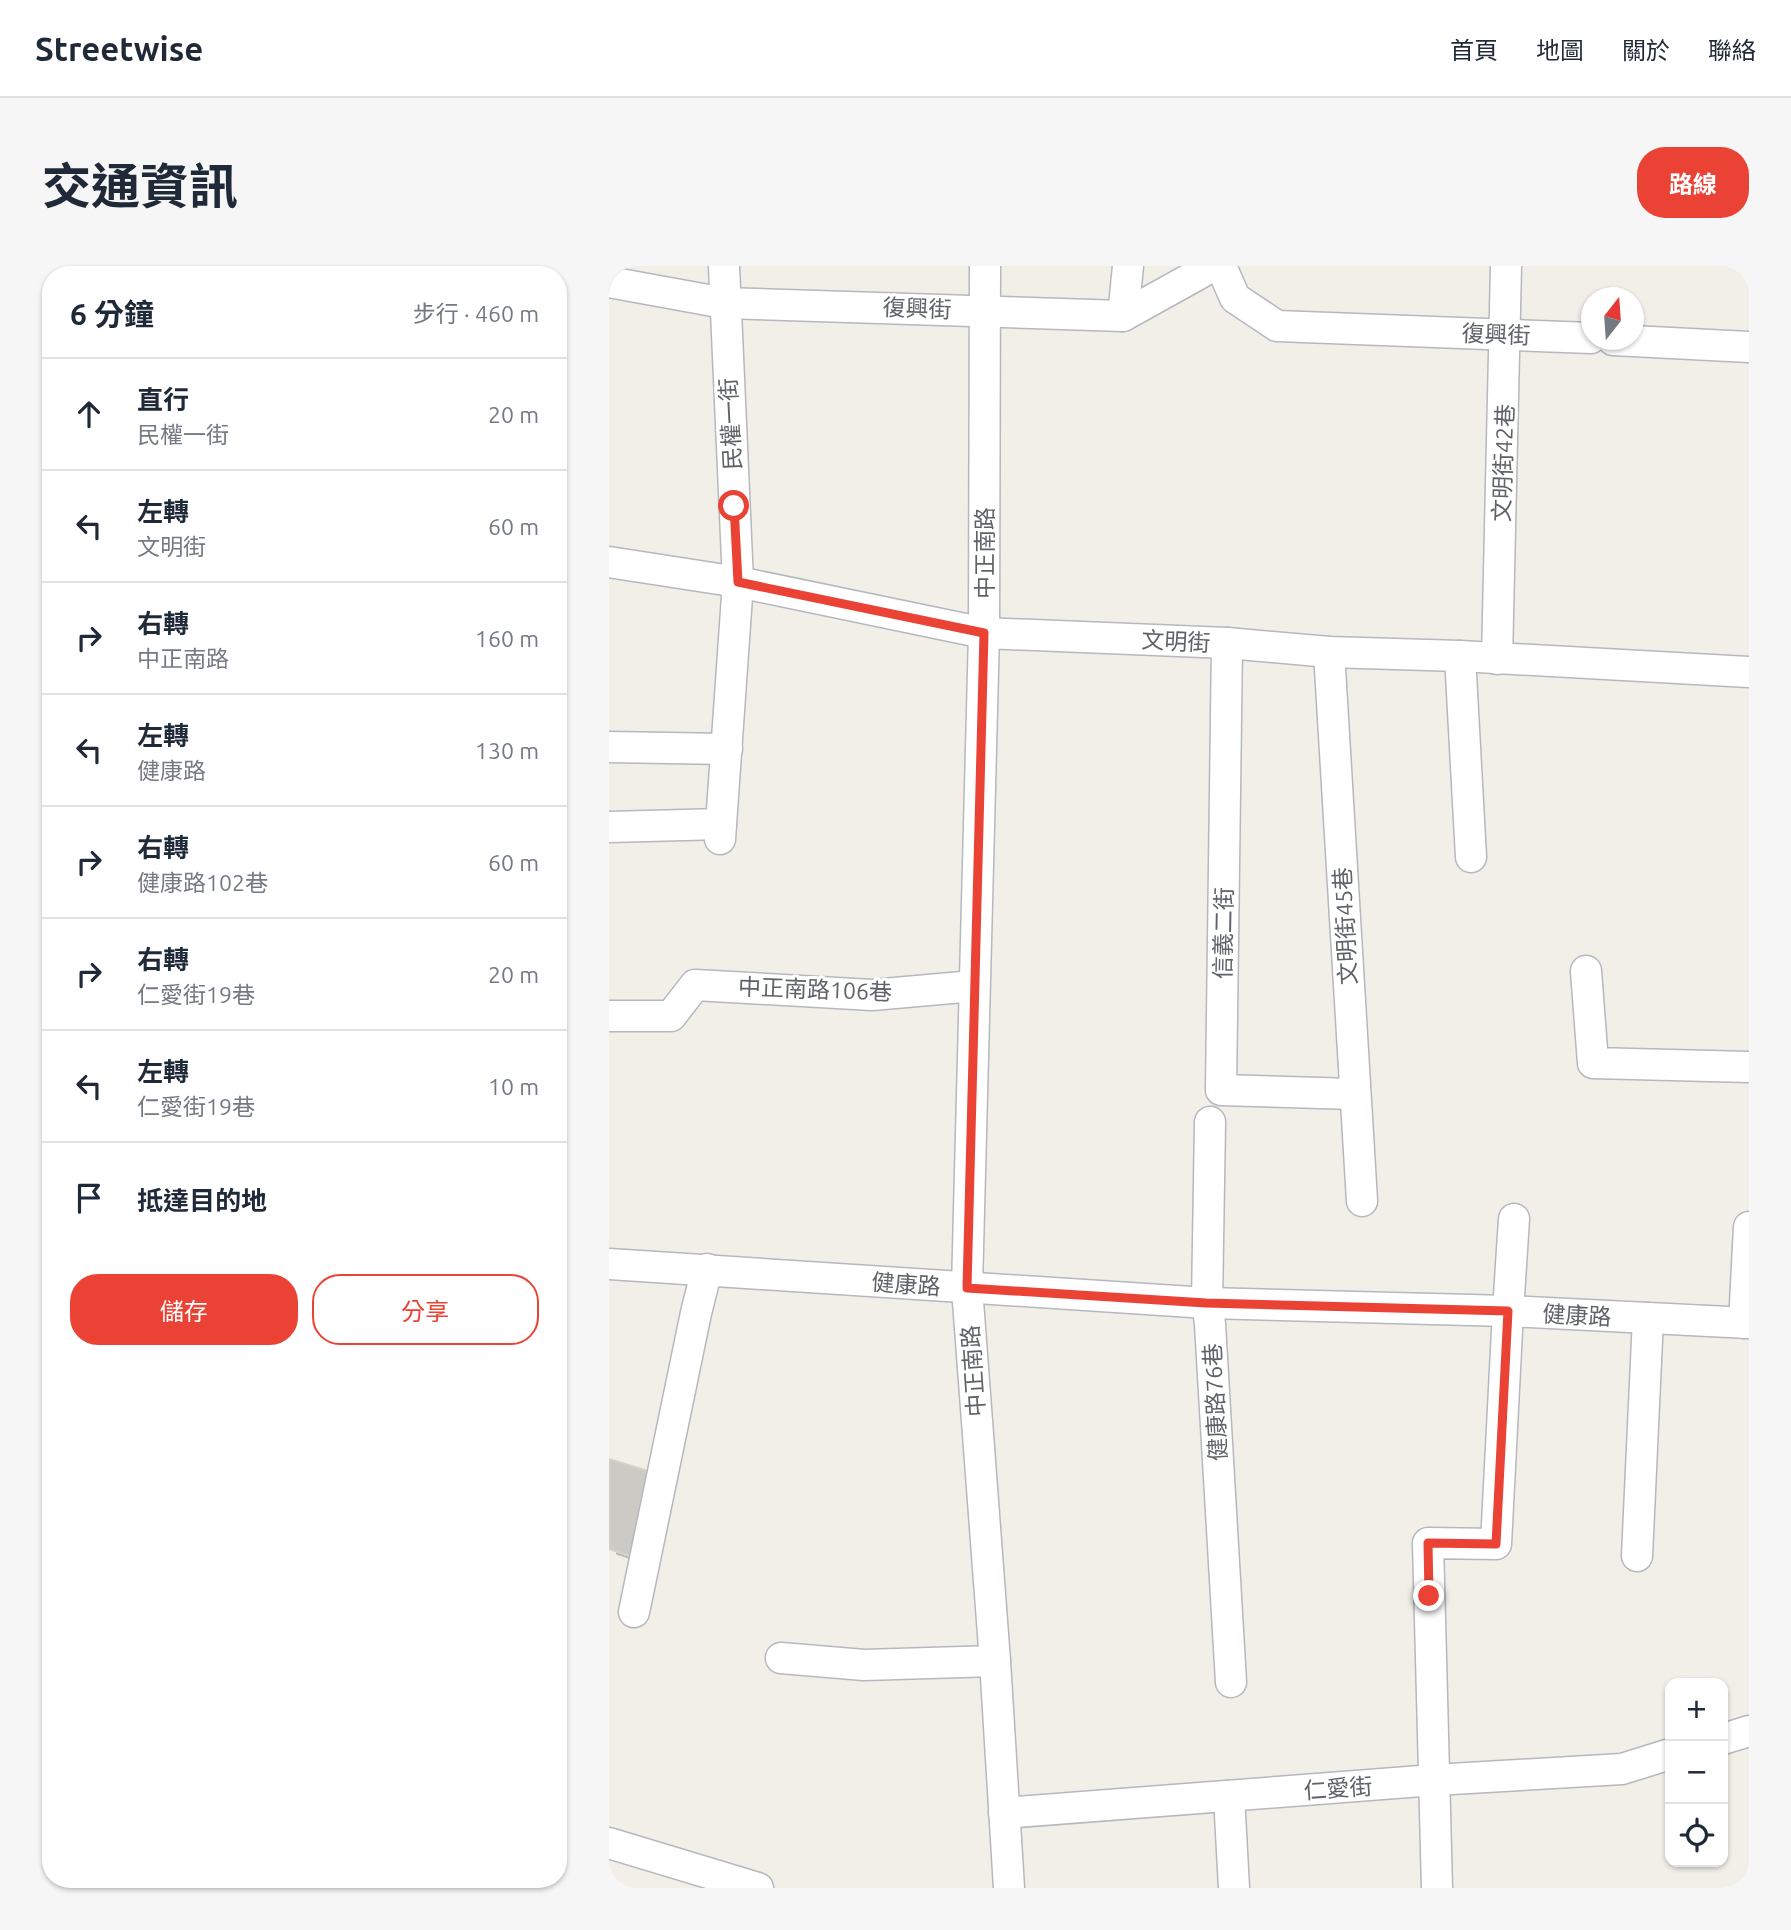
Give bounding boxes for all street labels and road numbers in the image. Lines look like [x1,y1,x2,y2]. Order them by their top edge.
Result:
street label: 復興街 [882,294,952,322]
street label: 復興街 [1461,320,1531,348]
street label: 民權一街 [715,377,745,471]
street label: 文明街42巷 [1488,404,1518,522]
street label: 中正南路 [972,507,997,599]
street label: 文明街 [1141,627,1211,655]
street label: 文明街45巷 [1329,866,1361,986]
street label: 信義二街 [1210,887,1236,979]
street label: 中正南路106巷 [738,974,892,1004]
street label: 健康路 [871,1269,941,1299]
street label: 健康路 [1542,1301,1612,1329]
street label: 中正南路 [957,1324,989,1418]
street label: 健康路76巷 [1199,1342,1231,1462]
street label: 仁愛街 [1303,1773,1373,1803]

